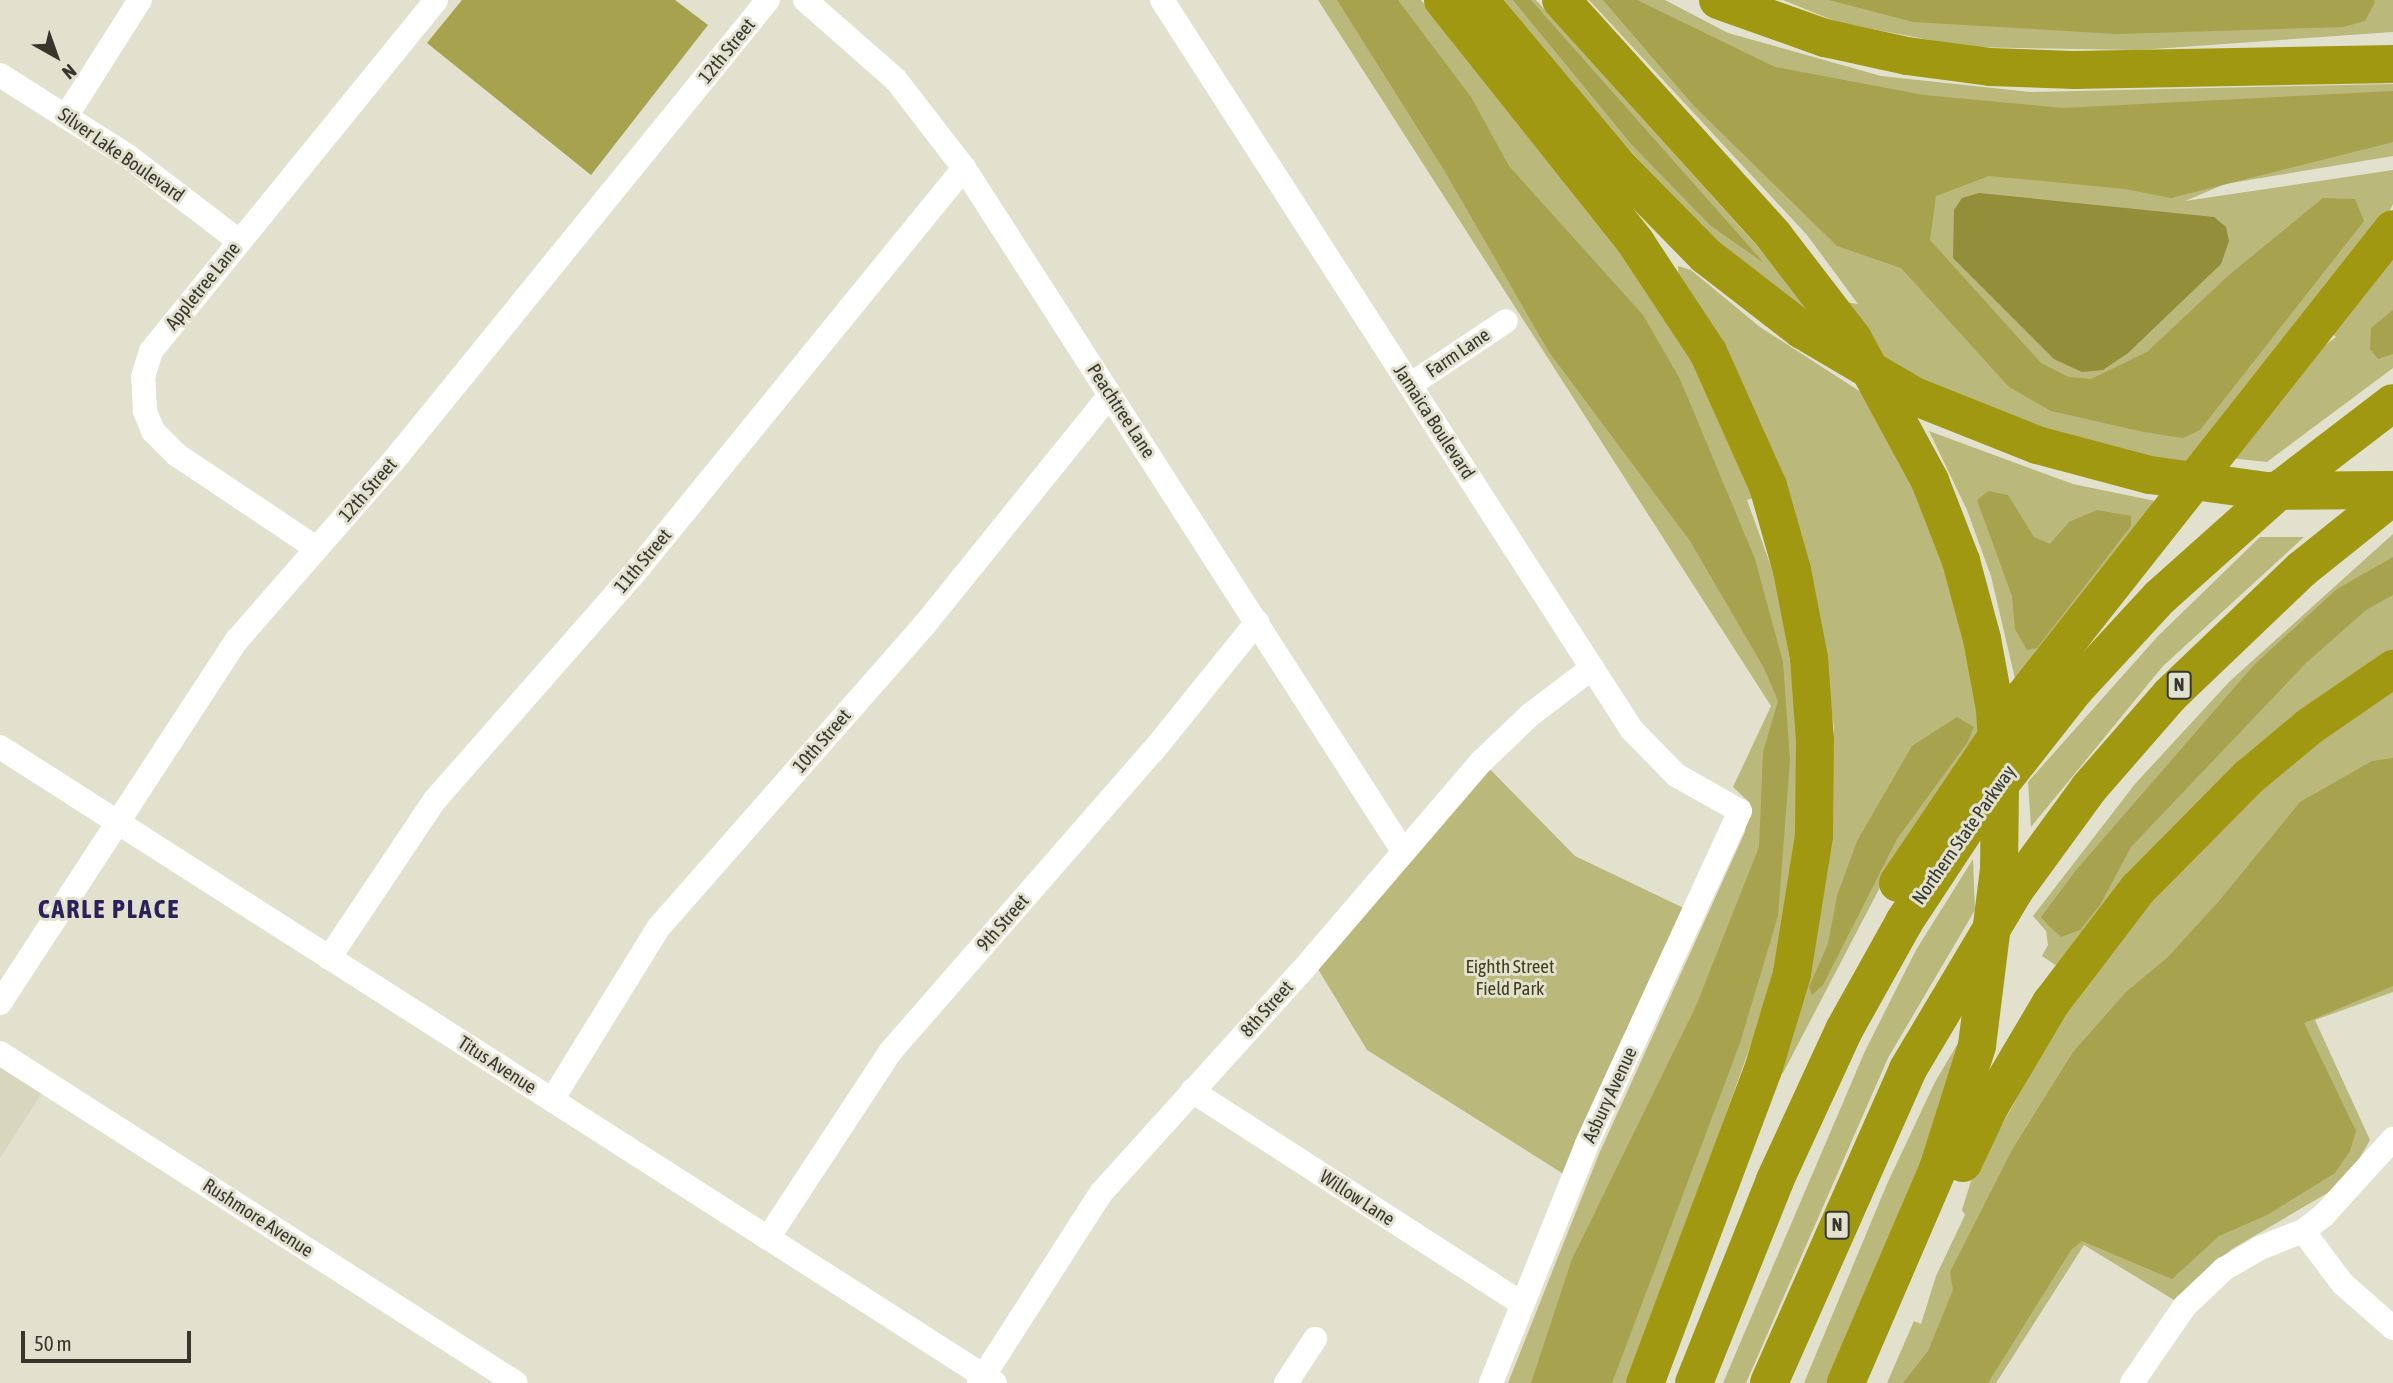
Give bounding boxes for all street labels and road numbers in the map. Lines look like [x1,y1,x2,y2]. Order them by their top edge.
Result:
street label: 12th Street [694,14,760,88]
street label: Silver Lake Boulevard [54,103,188,207]
street label: Appletree Lane [161,238,245,334]
street label: Farm Lane [1422,323,1494,383]
street label: Peachtree Lane [1082,360,1160,462]
street label: Jamaica Boulevard [1389,361,1479,483]
street label: 12th Street [334,454,402,526]
street label: 11th Street [610,524,676,598]
road number: N [2165,670,2193,700]
street label: 10th Street [788,705,856,777]
street label: Northern State Parkway [1907,761,2021,909]
street label: 9th Street [972,890,1034,956]
street label: 8th Street [1236,976,1298,1042]
street label: Titus Avenue [454,1031,540,1099]
street label: Asbury Avenue [1578,1044,1642,1146]
street label: Willow Lane [1315,1165,1399,1231]
street label: Rushmore Avenue [199,1174,317,1262]
road number: N [1823,1210,1851,1240]

